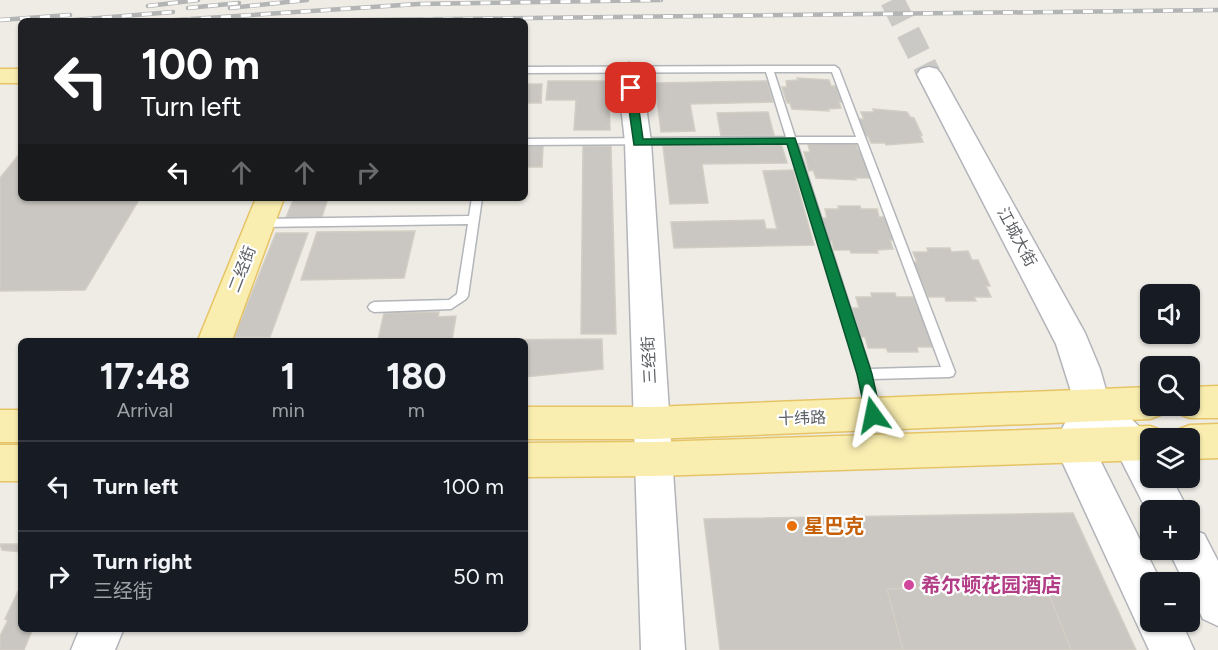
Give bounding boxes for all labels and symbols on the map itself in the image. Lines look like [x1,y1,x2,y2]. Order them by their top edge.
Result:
pin [605,62,656,113]
street label: 江城大街 [994,204,1040,270]
street label: 二经街 [225,243,259,295]
street label: 三经街 [638,336,660,384]
position arrow [841,383,905,447]
street label: 十纬路 [778,408,826,428]
place label: 星巴克 [804,514,864,538]
marker: 星巴克 [785,519,799,533]
place label: 希尔顿花园酒店 [921,573,1061,597]
marker: 希尔顿花园酒店 [902,578,916,592]

